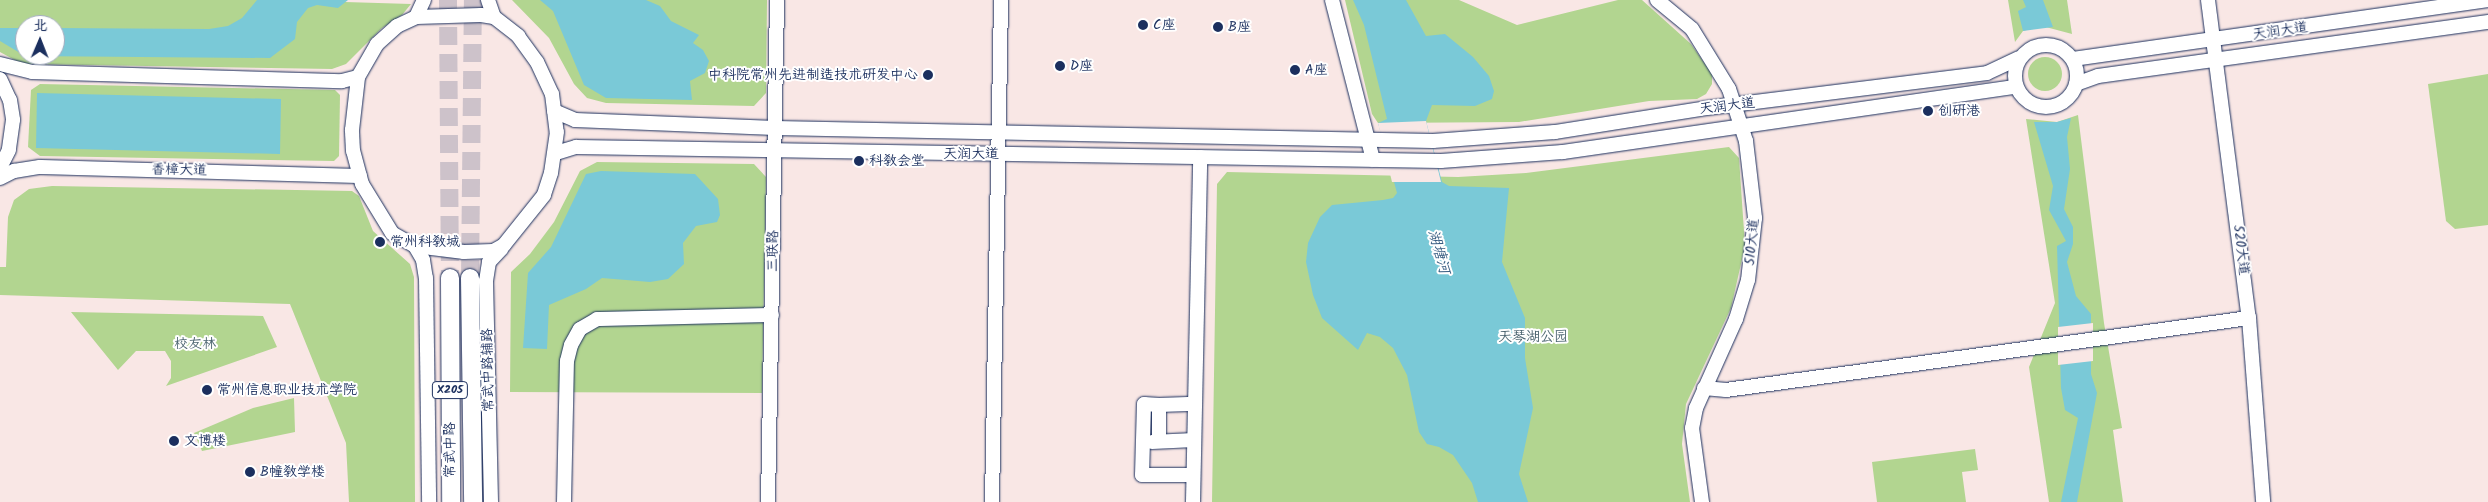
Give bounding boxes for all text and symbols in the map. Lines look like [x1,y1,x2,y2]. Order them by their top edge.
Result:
north arrow [15,15,65,65]
text: 北 [33,15,47,37]
place label: C座 [1153,17,1175,33]
marker: C座 [1137,19,1149,31]
place label: B座 [1228,19,1251,35]
street label: 天润大道 [2251,19,2309,43]
marker: B座 [1212,21,1224,33]
place label: D座 [1070,58,1093,74]
marker: D座 [1054,60,1066,72]
place label: A座 [1305,62,1328,78]
marker: A座 [1289,64,1301,76]
place label: 中科院常州先进制造技术研发中心 [708,67,918,83]
marker: 中科院常州先进制造技术研发中心 [922,69,934,81]
street label: 天润大道 [1698,94,1756,118]
place label: 创研港 [1938,103,1980,119]
marker: 创研港 [1922,105,1934,117]
street label: 天润大道 [943,146,999,162]
place label: 科教会堂 [869,153,925,169]
marker: 科教会堂 [853,155,865,167]
street label: 香樟大道 [151,161,207,179]
street label: 510大道 [1742,218,1762,266]
street label: 520大道 [2230,224,2252,276]
water label: 湖塘河 [1423,228,1453,276]
street label: 三联路 [764,230,782,272]
place label: 常州科教城 [390,234,460,250]
marker: 常州科教城 [374,236,386,248]
street label: 常武中路辅路 [479,328,497,412]
park label: 天琴湖公园 [1498,329,1568,345]
park label: 校友林 [174,336,216,352]
road number: X205 [431,380,469,400]
place label: 常州信息职业技术学院 [217,382,357,398]
marker: 常州信息职业技术学院 [201,384,213,396]
street label: 常武中路 [442,422,458,478]
place label: 文博楼 [184,433,226,449]
marker: 文博楼 [168,435,180,447]
place label: B幢教学楼 [260,464,325,480]
marker: B幢教学楼 [244,466,256,478]

